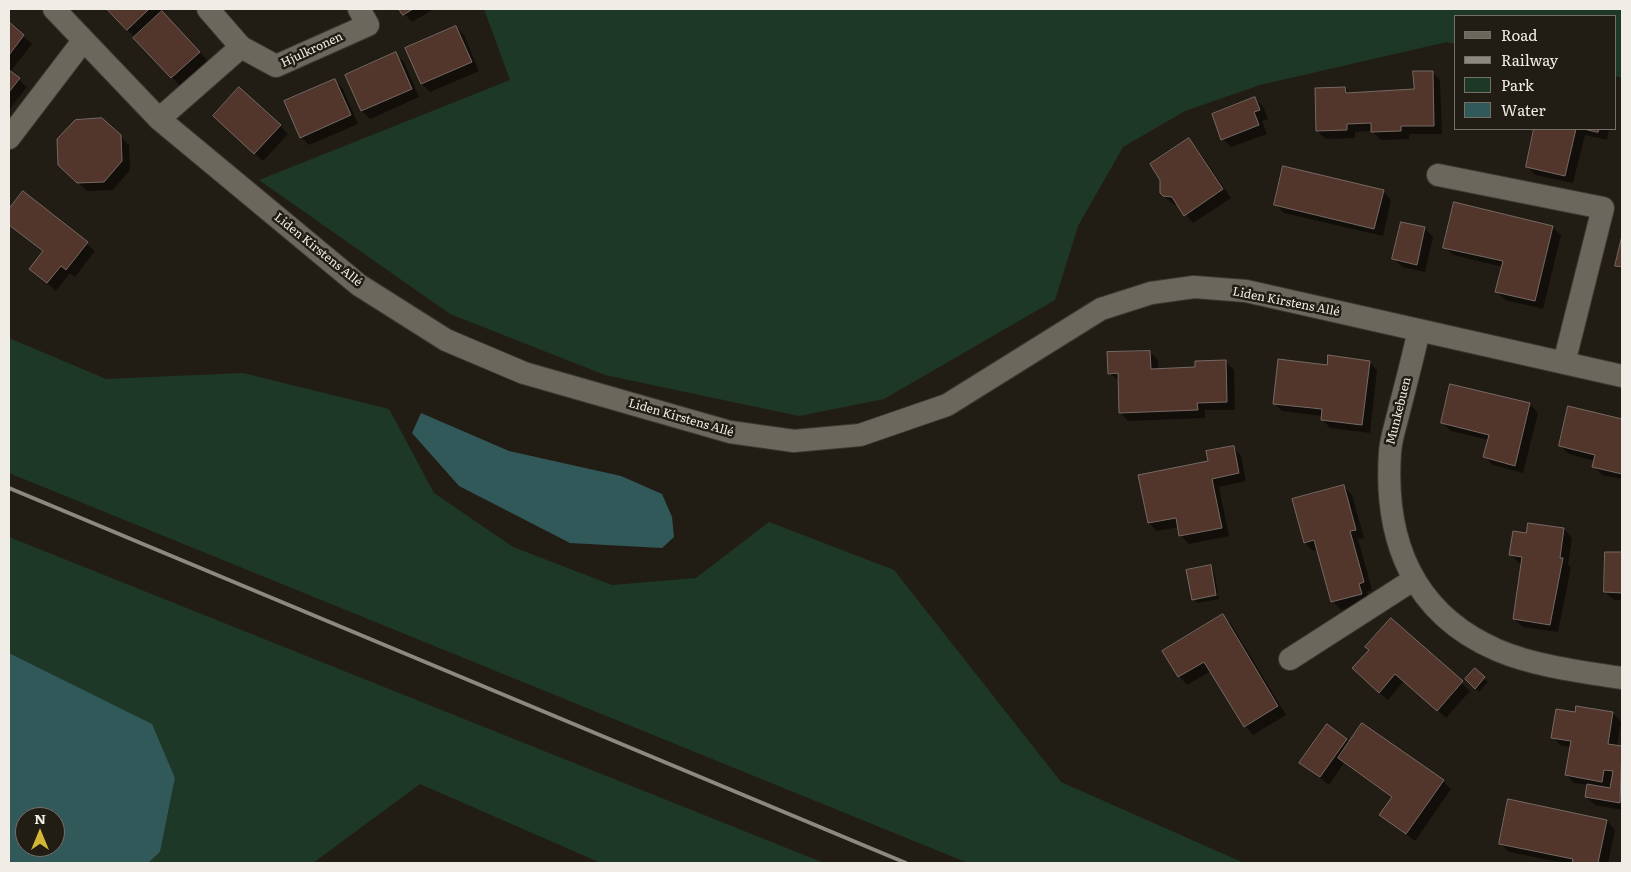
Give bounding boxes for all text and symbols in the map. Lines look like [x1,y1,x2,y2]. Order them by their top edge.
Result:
legend [1454,15,1616,130]
text: Road [1501,23,1537,46]
street label: Hjulkronen [279,29,345,71]
text: Railway [1501,48,1558,71]
text: Park [1501,73,1534,96]
text: Water [1501,98,1546,121]
street label: Liden Kirstens Allé [271,210,365,290]
street label: Liden Kirstens Allé [1231,285,1341,319]
street label: Munkebuen [1384,376,1414,446]
street label: Liden Kirstens Allé [627,396,735,440]
north arrow [15,807,65,857]
text: N [34,808,46,828]

